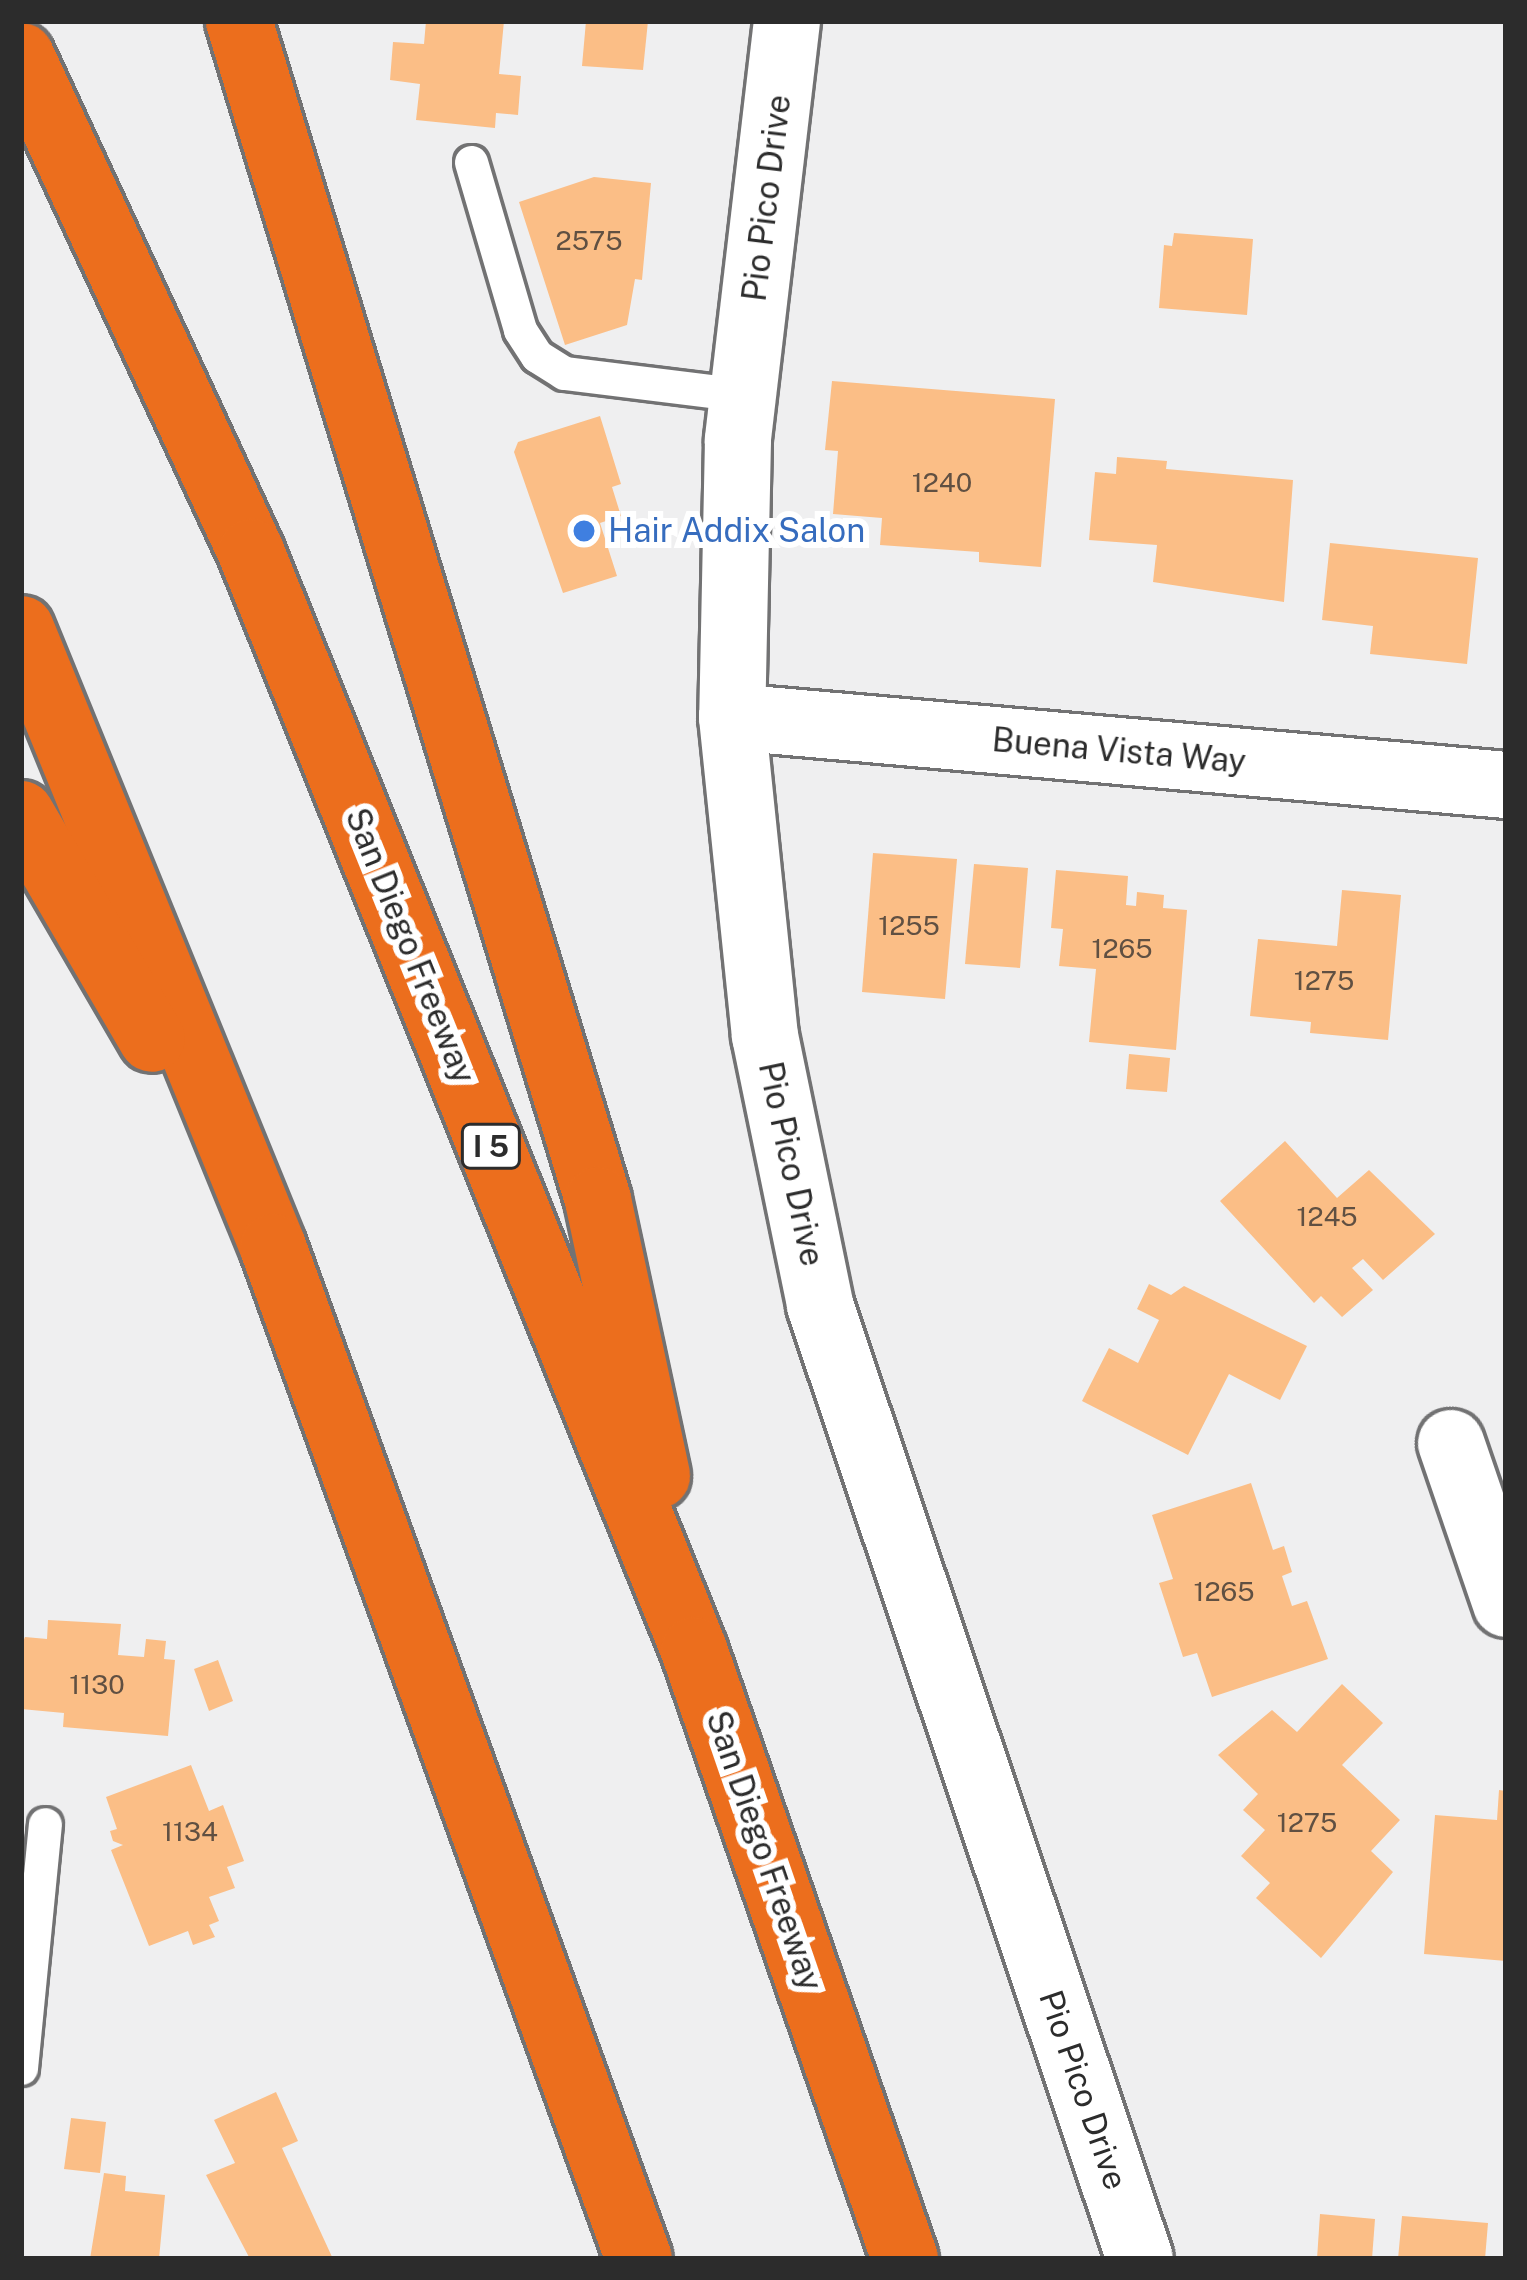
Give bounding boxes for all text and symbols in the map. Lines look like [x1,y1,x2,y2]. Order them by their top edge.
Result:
street label: Pio Pico Drive [735,92,799,304]
house number: 2575 [556,225,622,257]
house number: 1240 [912,467,972,499]
place label: Hair Addix Salon [608,511,865,551]
marker: Hair Addix Salon [571,518,597,544]
street label: Buena Vista Way [990,720,1248,782]
street label: San Diego Freeway [337,802,483,1090]
house number: 1255 [878,910,940,942]
house number: 1265 [1091,933,1153,965]
house number: 1275 [1294,965,1354,997]
street label: Pio Pico Drive [750,1058,832,1270]
road number: I 5 [458,1122,524,1170]
house number: 1245 [1296,1201,1358,1233]
house number: 1265 [1193,1576,1255,1608]
house number: 1130 [69,1669,125,1701]
street label: San Diego Freeway [697,1706,831,1996]
house number: 1275 [1277,1807,1337,1839]
house number: 1134 [162,1816,218,1848]
street label: Pio Pico Drive [1030,1985,1136,2195]

